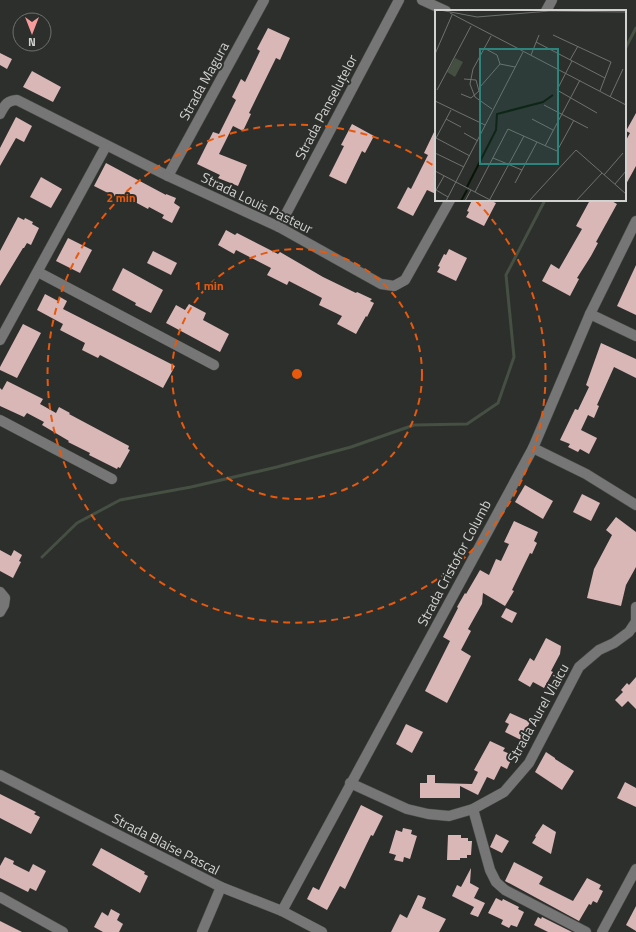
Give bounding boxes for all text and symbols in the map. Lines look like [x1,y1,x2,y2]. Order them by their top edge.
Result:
inset map [435,10,626,201]
north arrow [12,12,52,52]
text: N [28,34,36,50]
street label: Strada Magura [173,38,234,124]
street label: Strada Panseluțelor [289,50,362,163]
street label: Strada Louis Pasteur [198,166,317,239]
text: 2 min [106,188,136,207]
text: 1 min [194,276,224,295]
centre of rings [290,367,304,381]
street label: Strada Cristofor Columb [411,496,496,630]
street label: Strada Aurel Vlaicu [502,659,574,766]
street label: Strada Blaise Pascal [109,807,224,880]

